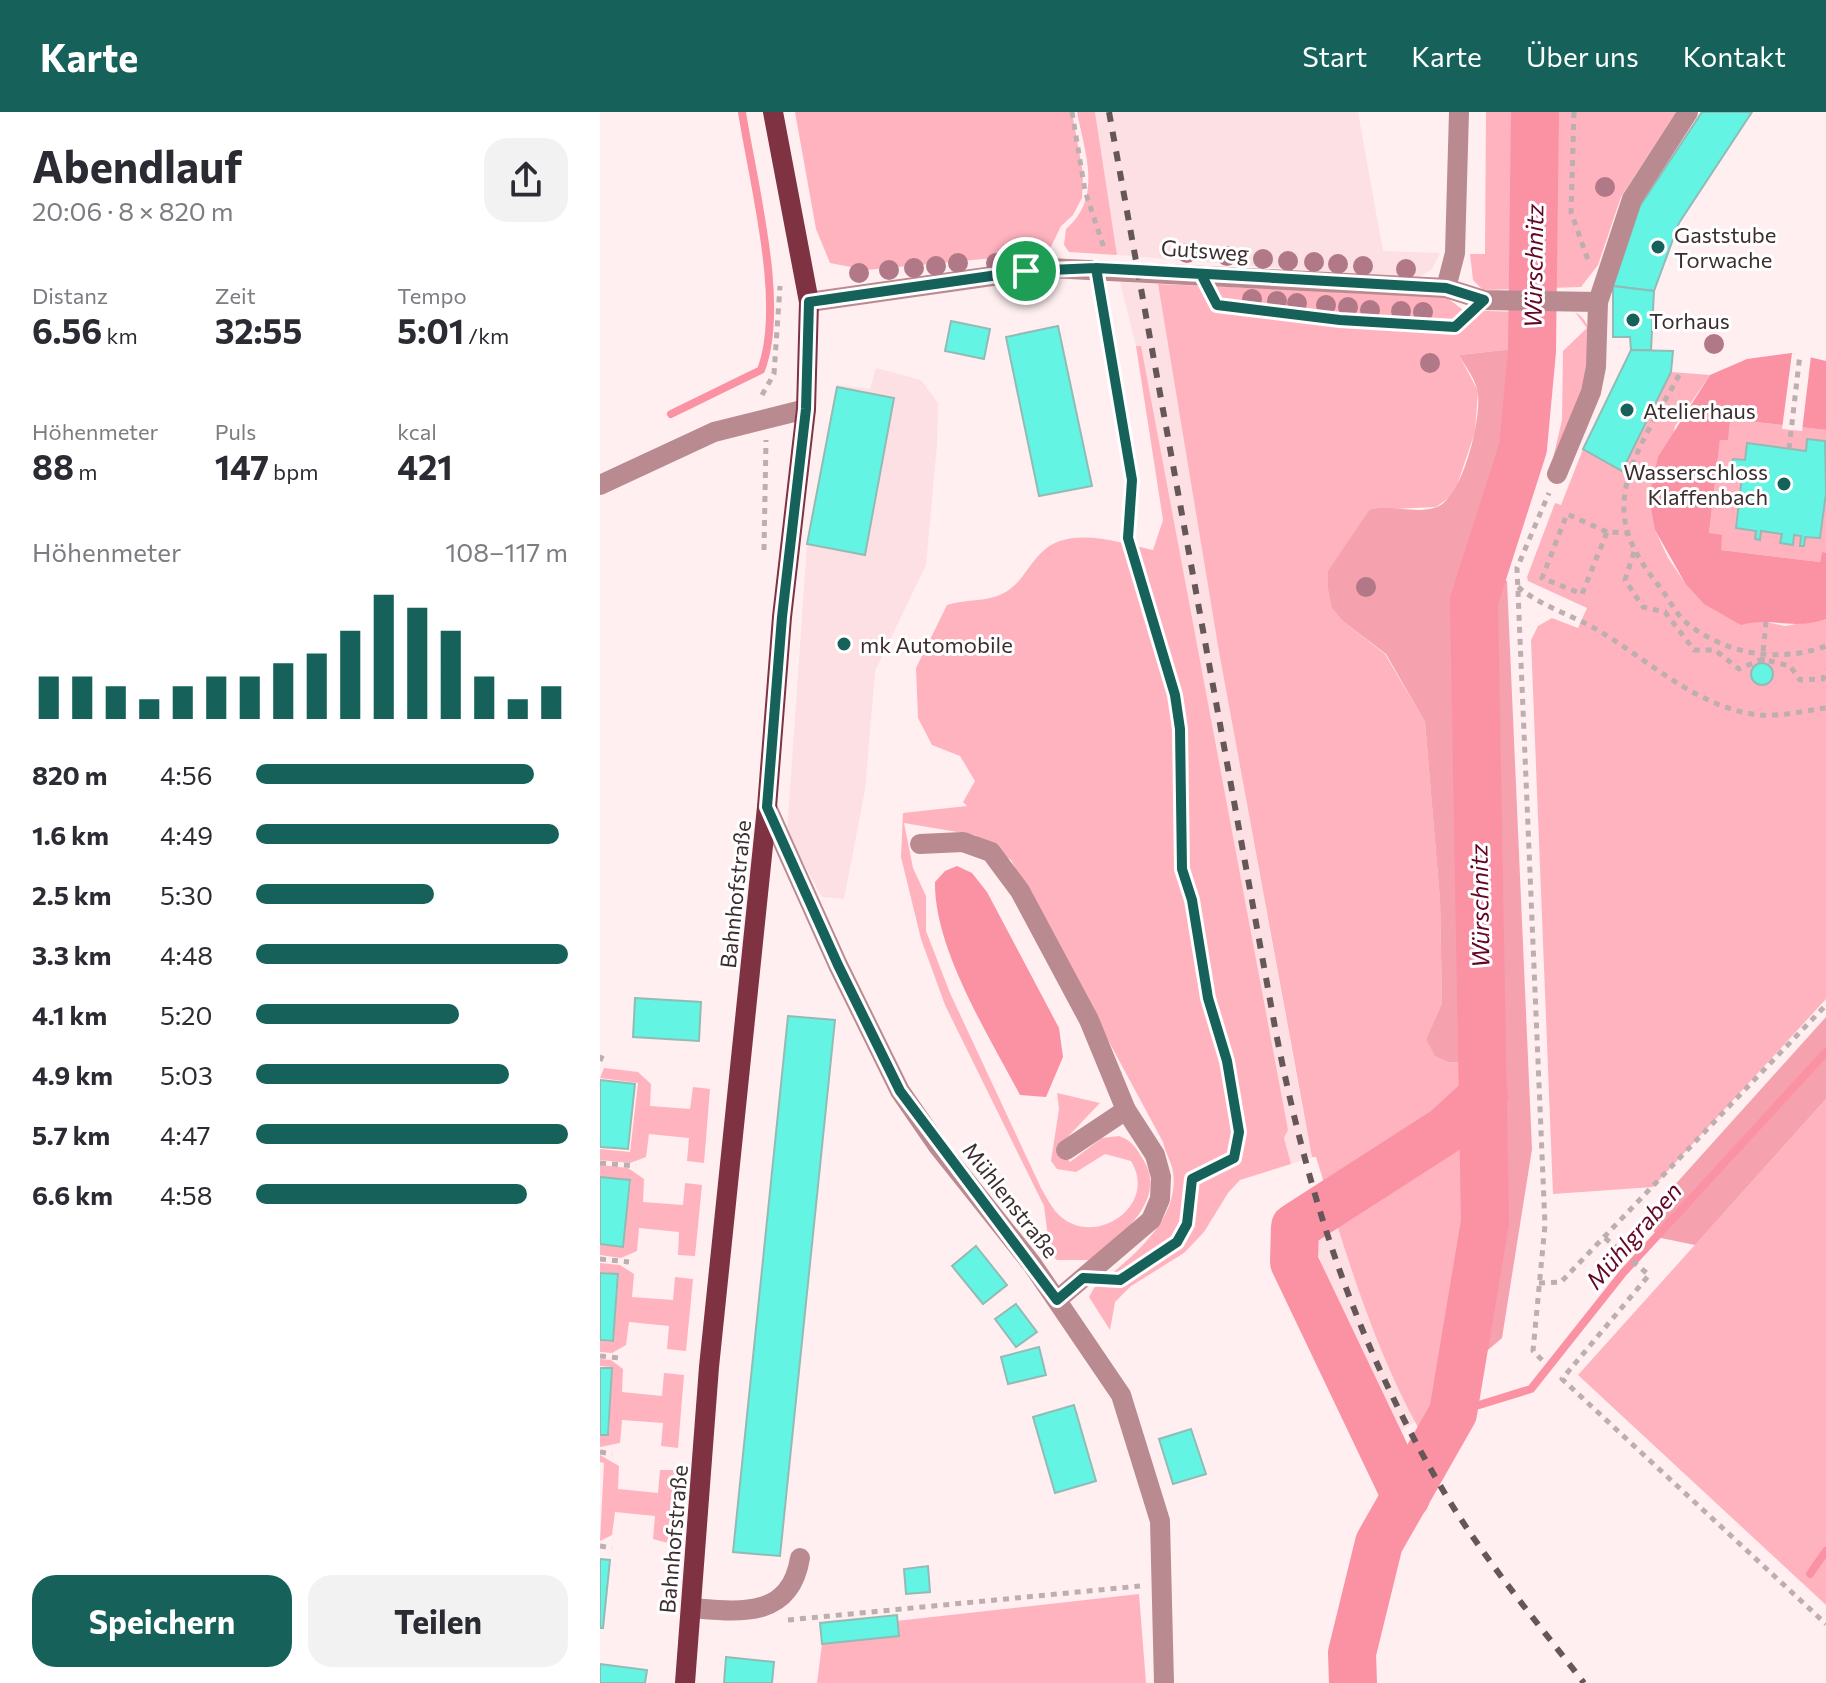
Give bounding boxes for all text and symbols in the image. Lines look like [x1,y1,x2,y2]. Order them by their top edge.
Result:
text: Karte [40,33,138,80]
text: Start [1302,39,1367,73]
text: Karte [1411,39,1482,73]
text: Über uns [1526,39,1639,73]
text: Kontakt [1683,39,1786,73]
text: Abendlauf [32,138,242,192]
button: share [484,138,568,222]
text: 20:06 · 8 × 820 m [32,195,233,226]
water label: Würschnitz [1517,204,1549,328]
place label: Gaststube Torwache [1674,221,1776,273]
street label: Gutsweg [1160,233,1250,267]
pin [992,237,1060,305]
marker: Gaststube Torwache [1649,238,1667,256]
icon: arrive [1004,249,1048,293]
text: Distanz [32,282,108,309]
text: Zeit [215,282,256,309]
text: Tempo [397,282,467,309]
place label: Torhaus [1649,307,1730,334]
text: 6.56 [32,309,102,351]
text: 32:55 [215,309,302,351]
text: 5:01 [397,309,464,351]
marker: Torhaus [1624,311,1642,329]
text: km [102,322,138,349]
text: /km [464,322,509,349]
place label: Atelierhaus [1643,397,1756,424]
marker: Atelierhaus [1618,401,1636,419]
text: Höhenmeter [32,418,158,445]
text: Puls [215,418,256,445]
text: kcal [397,418,437,445]
text: 88 [32,445,74,487]
text: 147 [215,445,269,487]
text: 421 [397,445,453,487]
text: m [74,458,97,485]
text: bpm [269,458,318,485]
place label: Wasserschloss Klaffenbach [1623,458,1768,510]
marker: Wasserschloss Klaffenbach [1775,475,1793,493]
text: Höhenmeter [32,536,181,567]
text: 108–117 m [445,536,568,567]
place label: mk Automobile [860,631,1013,658]
marker: mk Automobile [835,635,853,653]
text: 820 m [32,759,107,790]
text: 4:56 [160,759,212,790]
text: 1.6 km [32,819,109,850]
text: 4:49 [160,819,213,850]
street label: Bahnhofstraße [714,819,756,969]
water label: Würschnitz [1463,844,1495,968]
text: 2.5 km [32,879,111,910]
text: 5:30 [160,879,213,910]
text: 3.3 km [32,939,111,970]
text: 4:48 [160,939,213,970]
text: 4.1 km [32,999,107,1030]
text: 5:20 [160,999,212,1030]
text: 4.9 km [32,1059,113,1090]
text: 5:03 [160,1059,213,1090]
text: 5.7 km [32,1119,110,1150]
text: 4:47 [160,1119,211,1150]
street label: Mühlenstraße [957,1137,1065,1263]
water label: Mühlgraben [1579,1176,1687,1294]
text: 6.6 km [32,1179,113,1210]
text: 4:58 [160,1179,212,1210]
street label: Bahnhofstraße [653,1464,693,1614]
button: Speichern [32,1575,292,1667]
button: Teilen [308,1575,568,1667]

